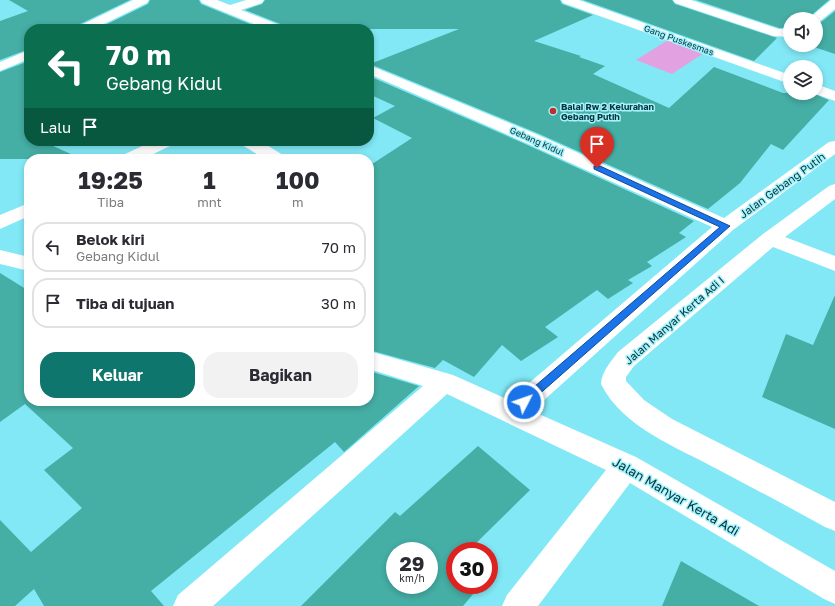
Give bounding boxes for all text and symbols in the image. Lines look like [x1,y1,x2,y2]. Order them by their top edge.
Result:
map controls [783,12,823,100]
button: sound [783,12,823,52]
street label: Gang Puskesmas [643,22,716,58]
text: 70 m [106,38,171,71]
icon: left [40,40,92,92]
button: layers [783,60,823,100]
text: Gebang Kidul [106,72,222,94]
place label: Balai Rw 2 Kelurahan Gebang Putih [561,101,655,122]
marker: Balai Rw 2 Kelurahan Gebang Putih [548,106,558,116]
icon: arrive [79,116,101,138]
text: Lalu [40,118,71,136]
street label: Gebang Kidul [508,124,566,158]
pin [580,127,614,168]
icon: arrive [586,133,608,155]
street label: Jalan Gebang Putih [737,149,827,221]
text: 19:25 [78,165,143,194]
text: 1 [203,165,216,194]
text: 100 [276,165,320,194]
text: Tiba [97,194,124,210]
text: mnt [197,194,222,210]
text: m [292,194,304,210]
text: Belok kiri [76,230,145,248]
icon: left [42,236,64,258]
text: 70 m [322,238,356,256]
text: Gebang Kidul [76,248,160,264]
street label: Jalan Manyar Kerta Adi I [622,273,726,367]
icon: arrive [42,292,64,314]
text: Tiba di tujuan [76,294,174,312]
text: 30 m [321,294,356,312]
button: Keluar [40,352,195,398]
button: Bagikan [203,352,358,398]
position arrow [503,381,545,423]
street label: Jalan Manyar Kerta Adi [610,453,742,539]
speed limit sign: 30 [446,542,498,594]
text: 29 [400,551,424,575]
text: km/h [399,572,425,584]

